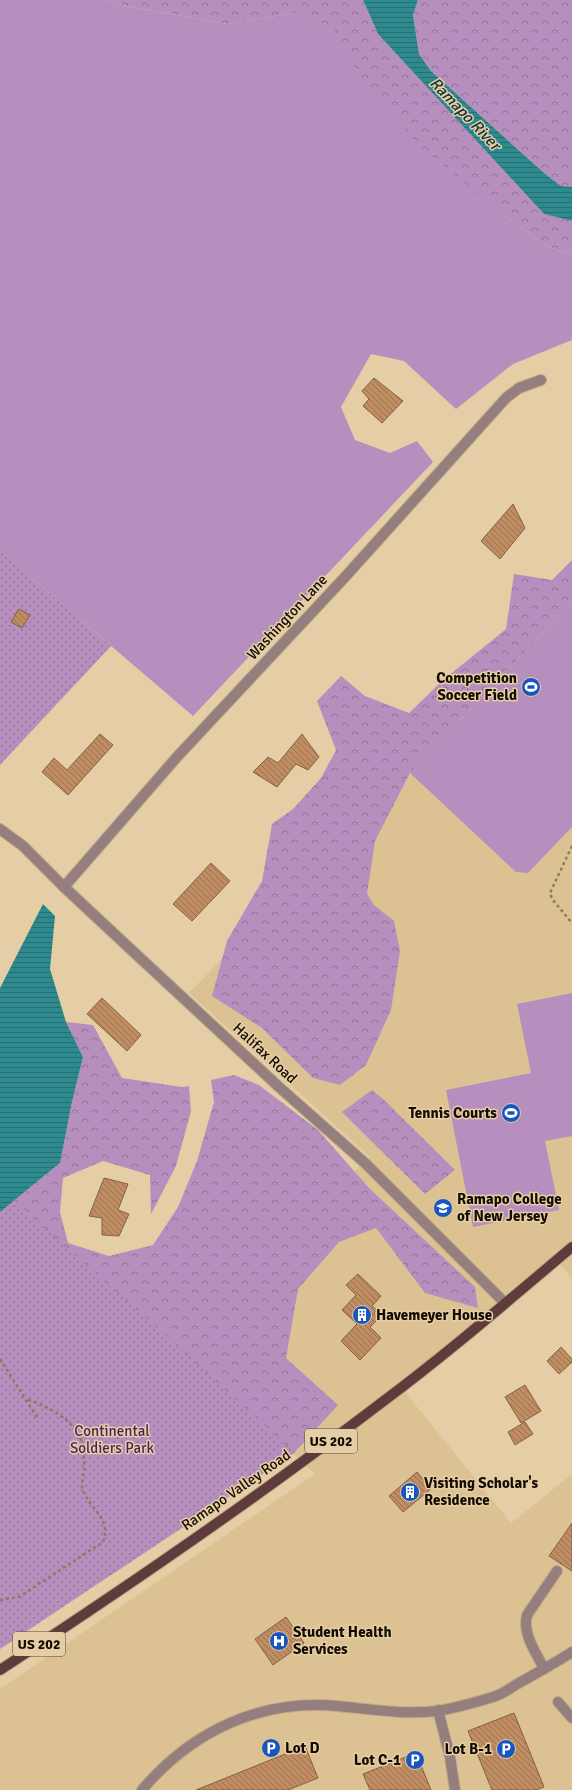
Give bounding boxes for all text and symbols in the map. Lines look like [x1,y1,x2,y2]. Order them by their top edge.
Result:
water label: Ramapo River [425,73,506,156]
street label: Washington Lane [243,571,331,663]
place label: Competition Soccer Field [436,669,517,704]
sports icon: Competition Soccer Field [520,676,542,698]
street label: Halifax Road [229,1019,301,1087]
sports icon: Tennis Courts [500,1102,522,1124]
place label: Tennis Courts [408,1104,497,1122]
place label: Ramapo College of New Jersey [457,1190,562,1225]
school or university icon: Ramapo College of New Jersey [432,1197,454,1219]
building icon: Havemeyer House [351,1304,373,1326]
place label: Havemeyer House [376,1306,492,1324]
park label: Continental Soldiers Park [70,1422,155,1457]
road number: US 202 [305,1429,357,1453]
street label: Ramapo Valley Road [178,1446,294,1534]
place label: Visiting Scholar's Residence [424,1474,539,1509]
building icon: Visiting Scholar's Residence [399,1481,421,1503]
place label: Student Health Services [293,1623,392,1658]
hospital icon: Student Health Services [268,1630,290,1652]
road number: US 202 [13,1632,65,1656]
parking icon: Lot D [260,1737,282,1759]
parking icon: Lot B-1 [495,1738,517,1760]
place label: Lot D [285,1739,319,1757]
place label: Lot B-1 [445,1740,492,1758]
parking icon: Lot C-1 [404,1749,426,1771]
place label: Lot C-1 [354,1751,401,1769]

